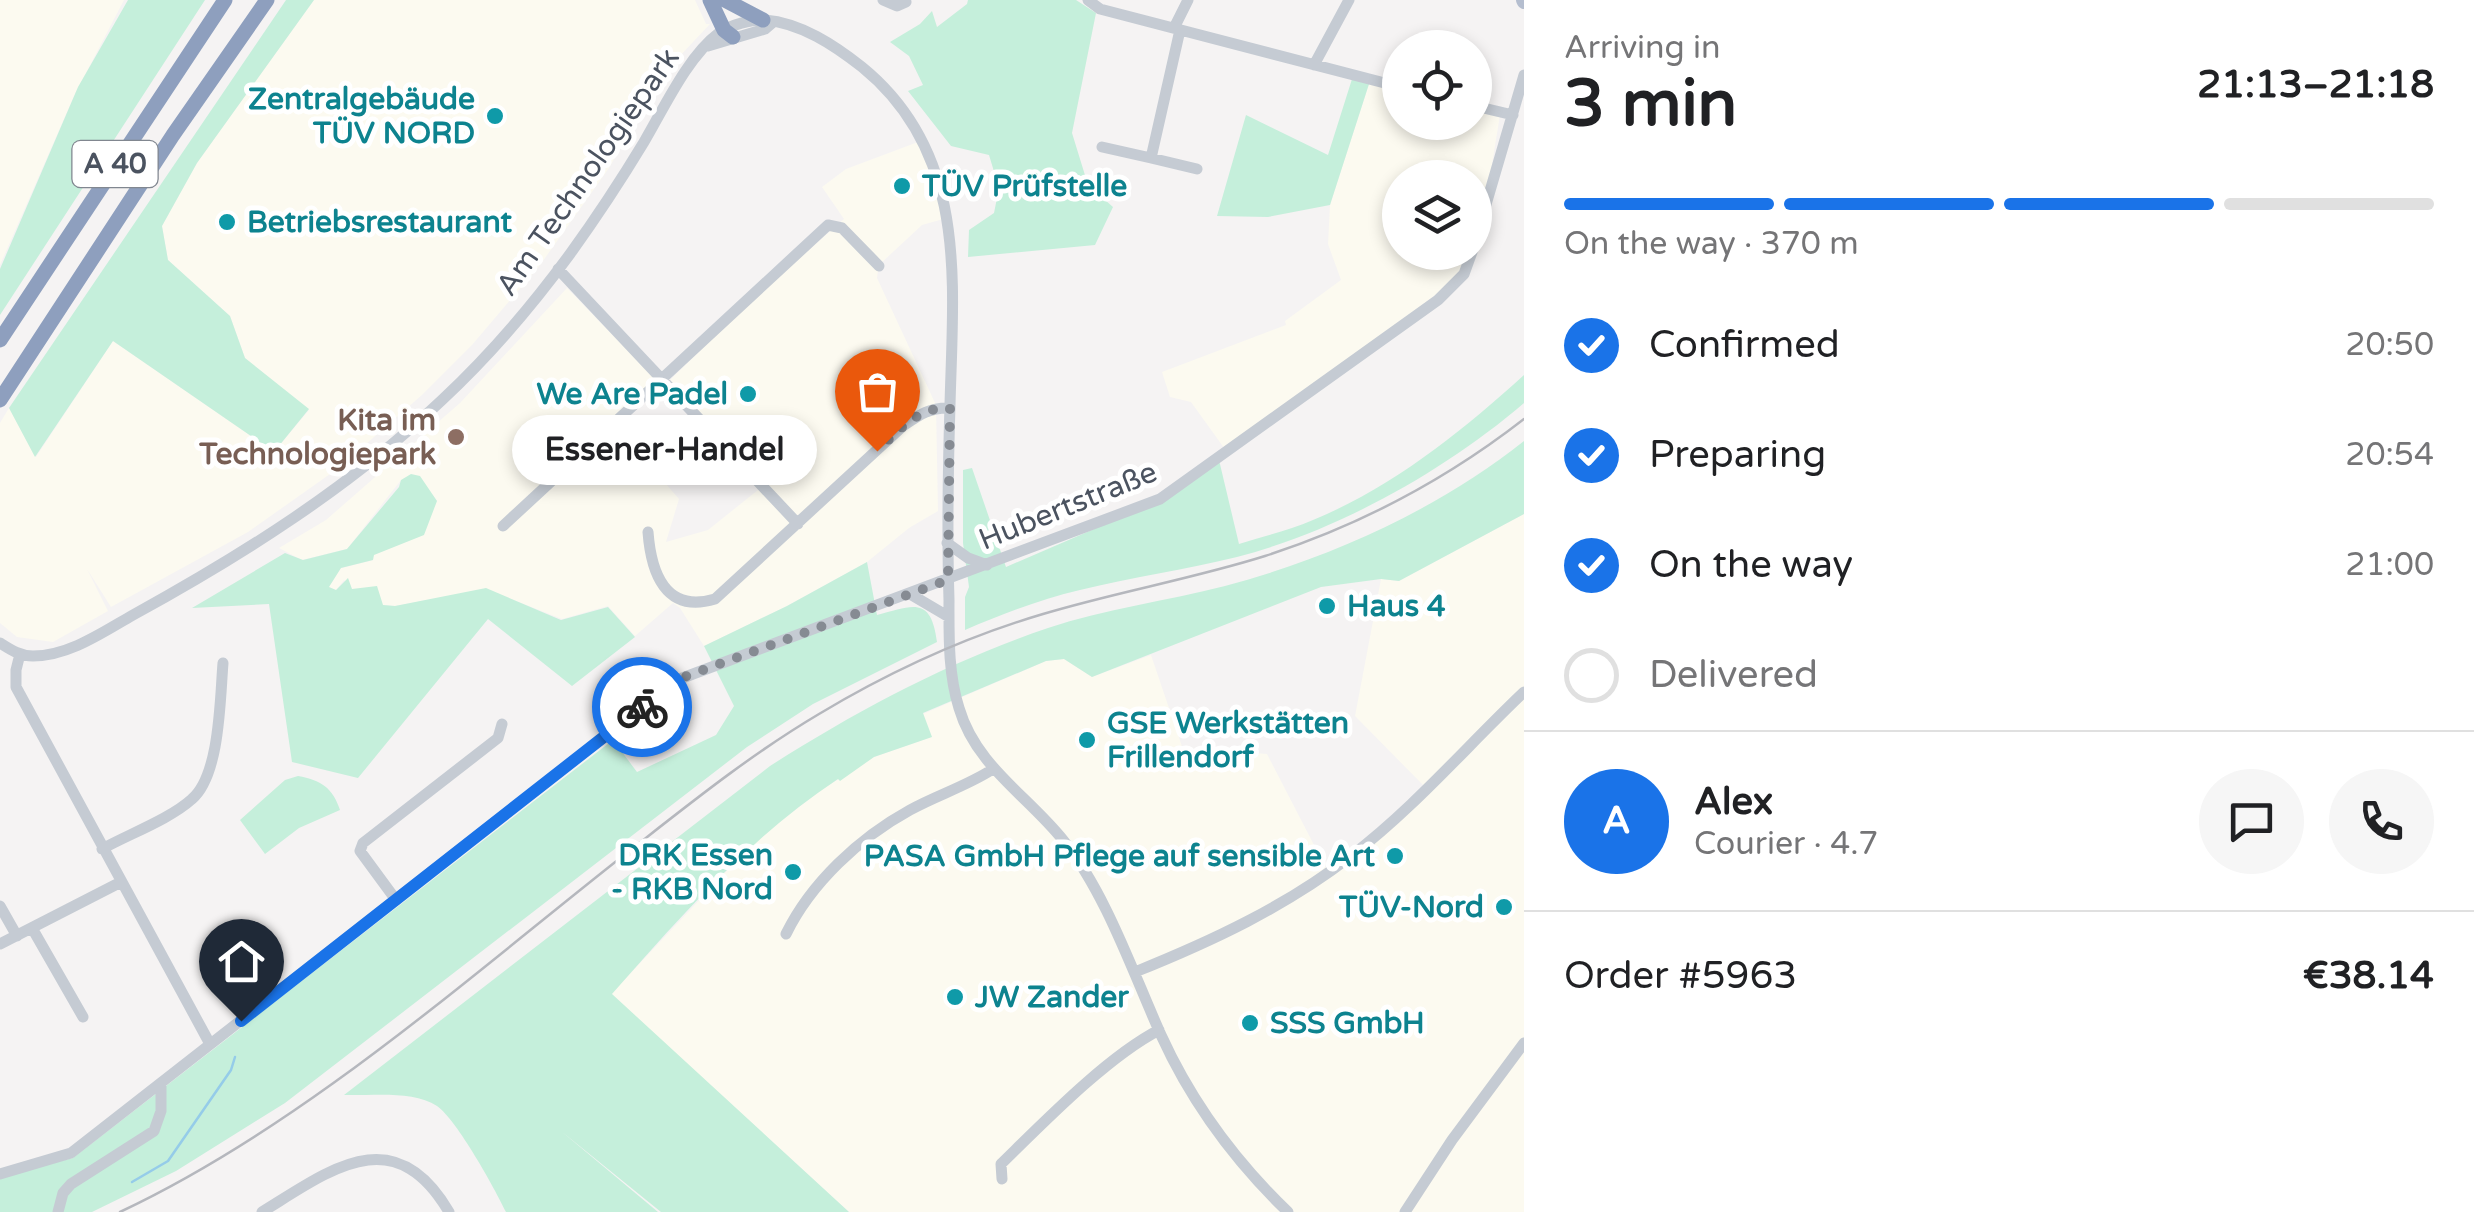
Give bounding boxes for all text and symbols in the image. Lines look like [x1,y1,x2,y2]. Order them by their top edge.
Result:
text: Arriving in [1564,29,1721,67]
map controls [1382,30,1492,270]
button: locate [1382,30,1492,140]
street label: Am Technologiepark [488,41,688,303]
text: 21:13–21:18 [2197,62,2434,108]
text: 3 min [1564,65,1737,144]
place label: Zentralgebäude TÜV NORD [248,81,475,152]
marker: Zentralgebäude TÜV NORD [484,105,506,127]
road number: A 40 [72,141,158,187]
button: layers [1382,160,1492,270]
place label: TÜV Prüfstelle [921,168,1127,205]
marker: TÜV Prüfstelle [891,175,913,197]
place label: Betriebsrestaurant [247,204,512,241]
marker: Betriebsrestaurant [216,211,238,233]
text: On the way · 370 m [1564,225,1859,263]
icon: check [1564,318,1619,373]
text: Confirmed [1649,322,1840,368]
text: 20:50 [2345,326,2434,364]
pin [835,349,920,452]
icon: bag [850,364,905,419]
place label: We Are Padel [537,376,728,413]
marker: We Are Padel [737,383,759,405]
place label: Kita im Technologiepark [198,402,436,473]
callout: Essener-Handel [512,416,817,486]
marker: Kita im Technologiepark [445,426,467,448]
icon: check [1564,428,1619,483]
text: Essener-Handel [545,431,784,469]
text: Preparing [1649,432,1826,478]
text: 20:54 [2345,436,2434,474]
street label: Hubertstraße [974,454,1162,558]
icon: check [1564,538,1619,593]
text: On the way [1649,542,1853,588]
text: 21:00 [2345,546,2434,584]
place label: Haus 4 [1347,588,1446,625]
marker: Haus 4 [1316,595,1338,617]
text: Delivered [1649,652,1818,698]
courier [592,657,692,757]
icon: bike [615,680,670,735]
place label: GSE Werkstätten Frillendorf [1107,705,1349,776]
marker: GSE Werkstätten Frillendorf [1076,729,1098,751]
button: chat [2199,769,2304,874]
button: phone [2329,769,2434,874]
text: Alex [1694,779,1773,825]
text: A [1602,798,1631,844]
text: Courier · 4.7 [1694,825,1878,863]
place label: DRK Essen - RKB Nord [611,837,773,908]
place label: PASA GmbH Pflege auf sensible Art [864,838,1376,875]
marker: PASA GmbH Pflege auf sensible Art [1384,845,1406,867]
marker: DRK Essen - RKB Nord [782,861,804,883]
place label: TÜV-Nord [1338,889,1484,926]
marker: TÜV-Nord [1493,896,1515,918]
pin [199,919,284,1022]
icon: home [214,934,269,989]
text: Order #5963 [1564,953,1797,999]
text: €38.14 [2303,953,2434,999]
place label: JW Zander [974,979,1129,1016]
marker: JW Zander [944,986,966,1008]
place label: SSS GmbH [1270,1005,1425,1042]
marker: SSS GmbH [1239,1012,1261,1034]

